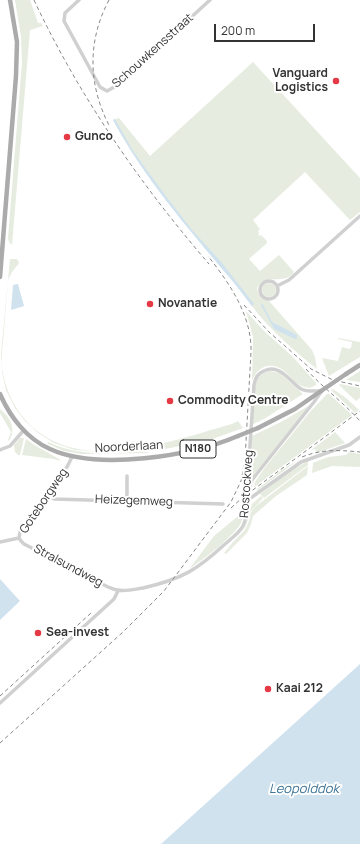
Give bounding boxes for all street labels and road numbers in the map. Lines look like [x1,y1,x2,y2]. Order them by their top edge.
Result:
street label: Schouwkensstraat [110,11,196,91]
street label: Noorderlaan [95,438,163,456]
road number: N180 [180,440,216,458]
street label: Rostockweg [237,449,257,519]
street label: Goteborgweg [17,466,71,536]
street label: Heizegemweg [95,492,173,510]
street label: Stralsundweg [31,542,105,590]

